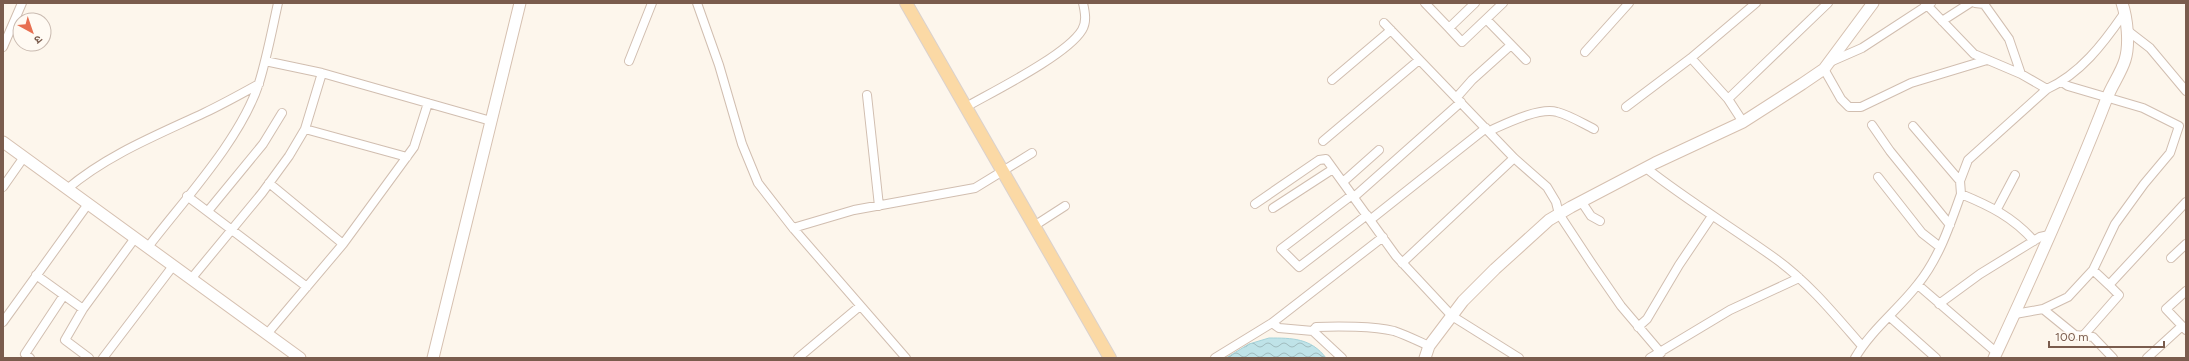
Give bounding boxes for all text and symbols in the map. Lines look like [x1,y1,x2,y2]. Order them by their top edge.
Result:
north arrow [12,12,52,52]
text: उ [31,32,45,47]
scale bar [2049,323,2164,349]
text: 100 m [2055,330,2089,344]

